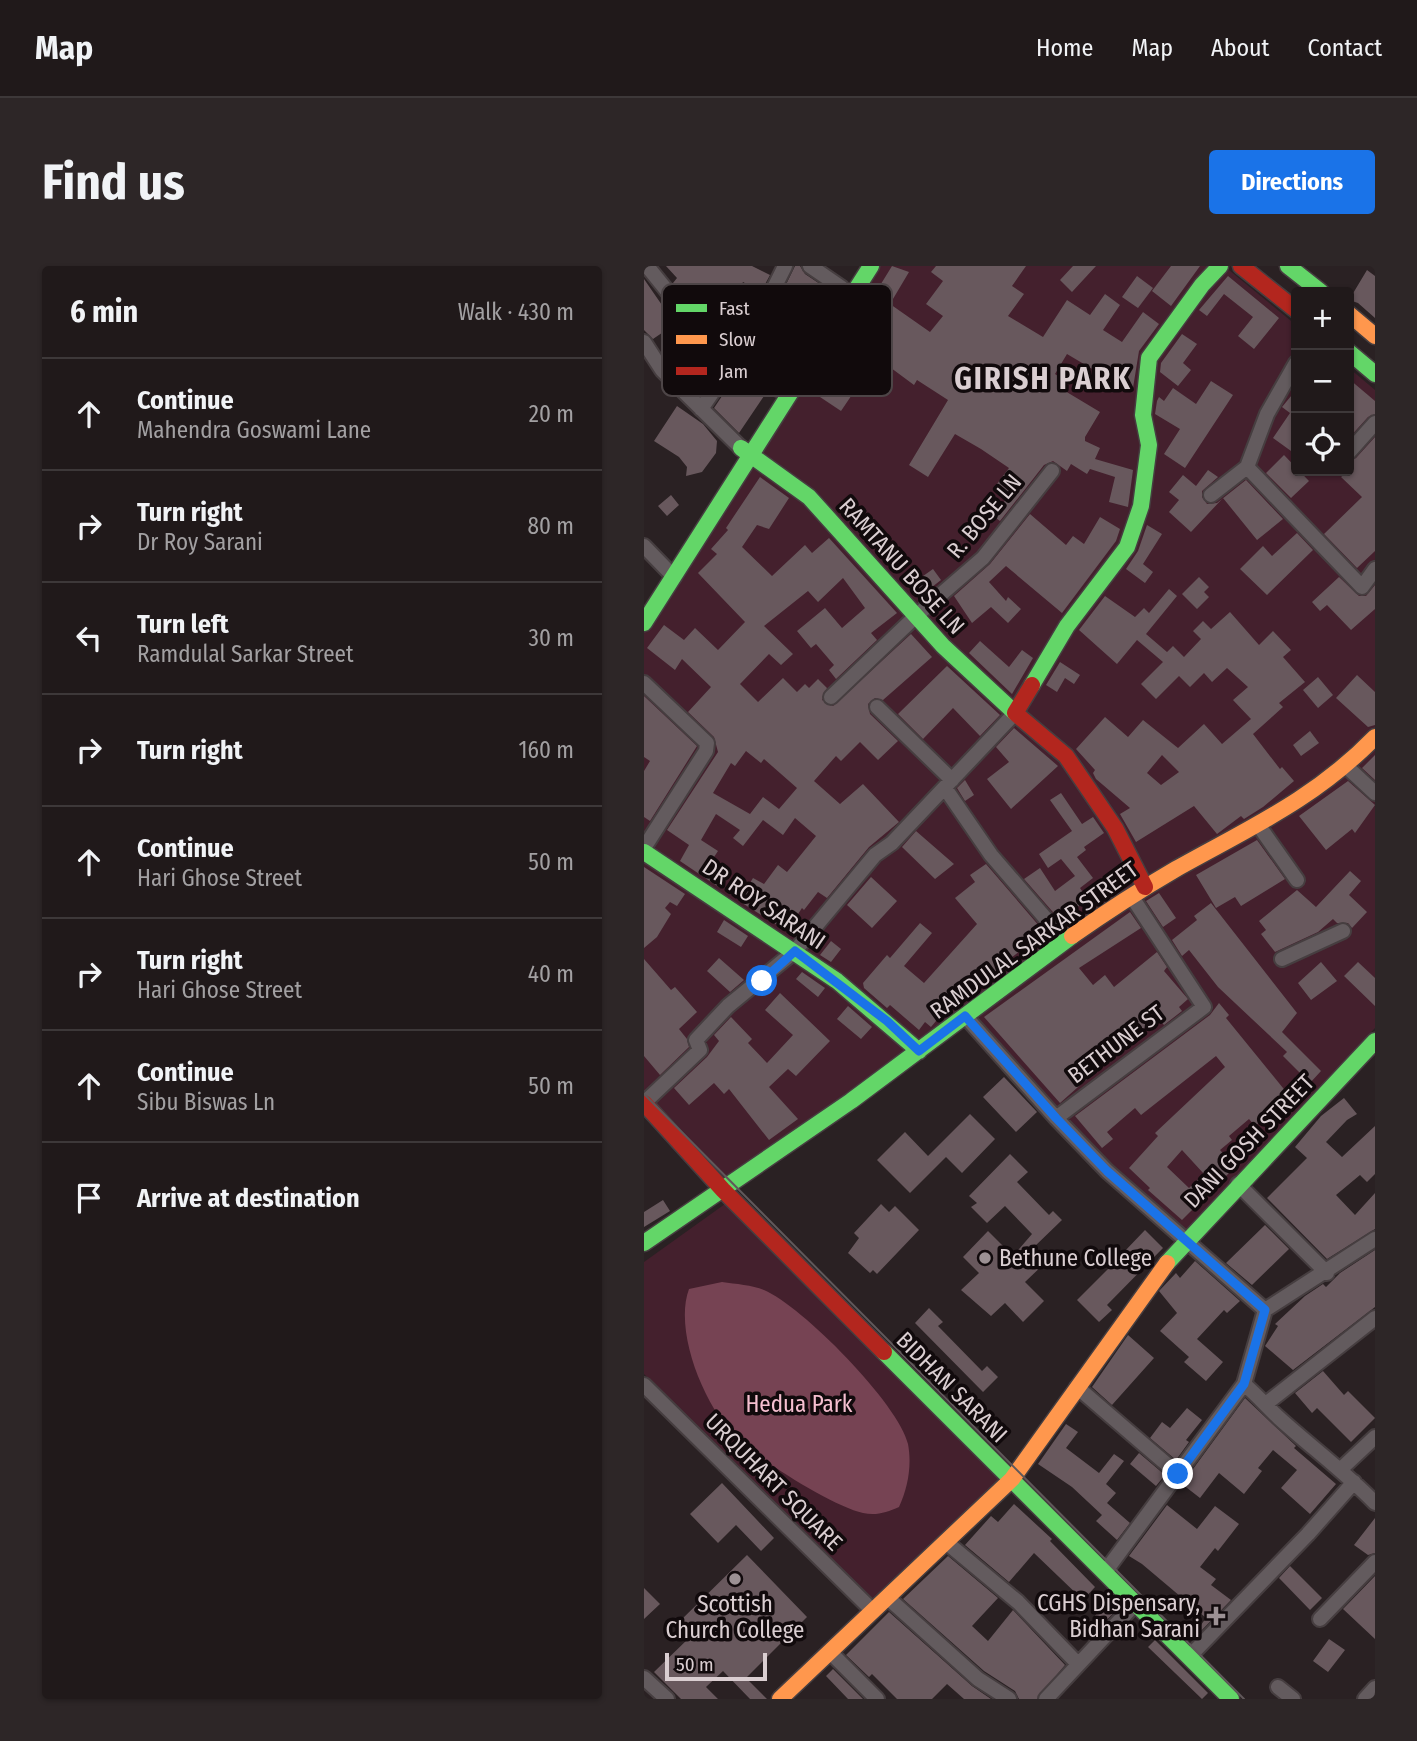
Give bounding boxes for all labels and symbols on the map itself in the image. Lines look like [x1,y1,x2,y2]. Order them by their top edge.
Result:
legend [662,284,892,396]
text: Fast [719,297,750,320]
text: Slow [719,328,756,351]
text: Jam [719,360,748,383]
district label: GIRISH PARK [954,361,1132,397]
street label: R. BOSE LN [941,468,1027,564]
street label: RAMTANU BOSE LN [833,492,971,640]
street label: DR ROY SARANI [697,853,831,955]
street label: RAMDULAL SARKAR STREET [925,855,1144,1025]
route start [746,965,777,996]
street label: BETHUNE ST [1062,999,1170,1089]
street label: DANI GOSH STREET [1178,1068,1320,1214]
place label: Bethune College [999,1244,1152,1272]
marker: Bethune College [977,1250,993,1266]
street label: BIDHAN SARANI [891,1326,1013,1448]
park label: Hedua Park [745,1390,853,1418]
street label: URQUHART SQUARE [700,1408,848,1556]
route end [1162,1458,1193,1489]
marker: Scottish Church College [727,1571,743,1587]
place label: CGHS Dispensary, Bidhan Sarani [1037,1589,1200,1643]
place label: Scottish Church College [666,1590,804,1644]
marker: CGHS Dispensary, Bidhan Sarani [1206,1606,1226,1626]
scale bar [665,1650,766,1682]

